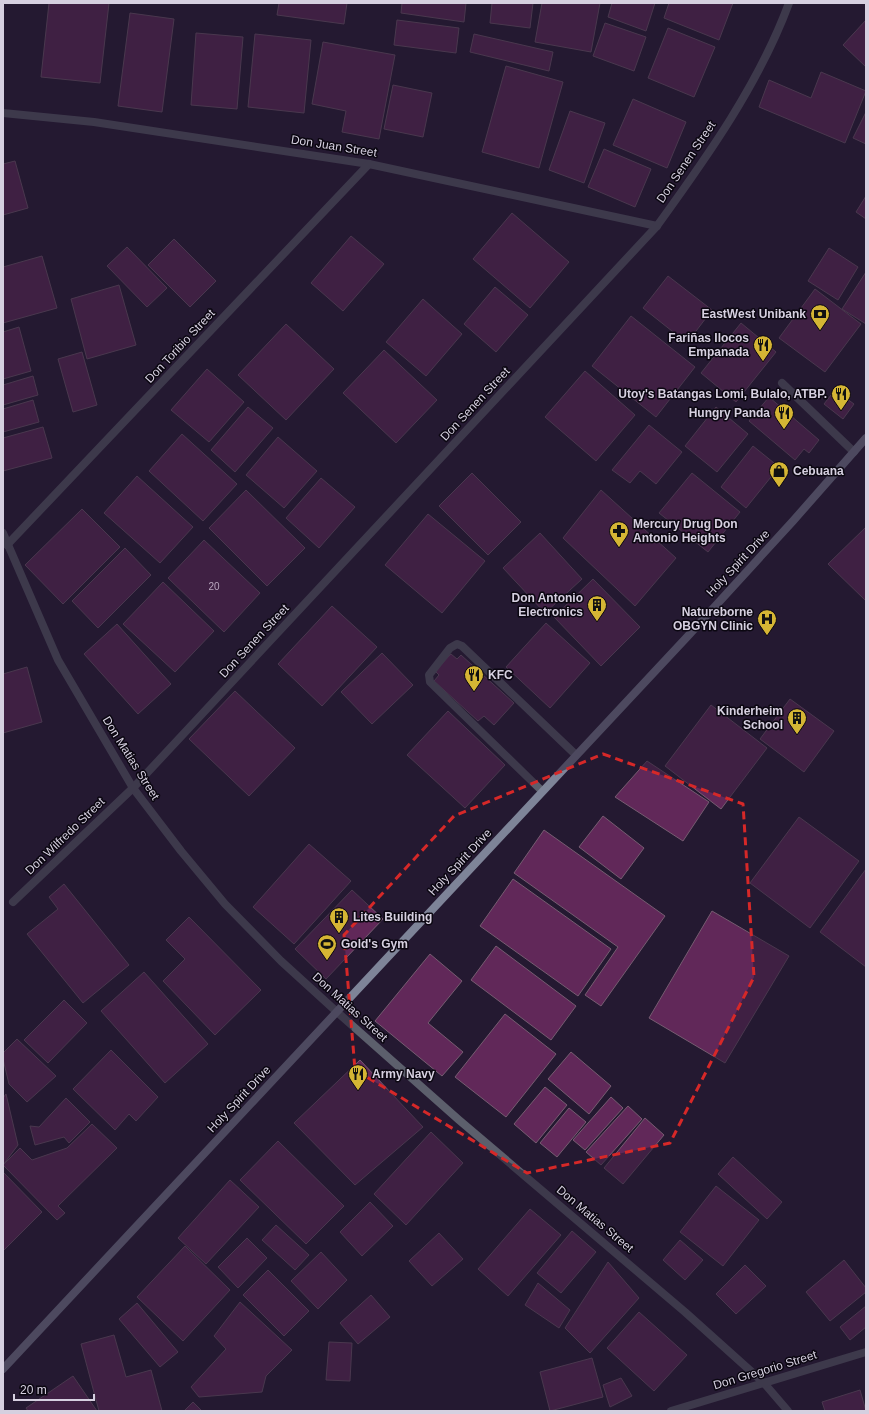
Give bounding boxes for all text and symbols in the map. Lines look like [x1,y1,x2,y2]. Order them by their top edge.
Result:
street label: Don Senen Street [654,118,719,205]
street label: Don Juan Street [290,132,379,160]
bank icon: EastWest Unibank [809,303,831,331]
street label: Don Toribio Street [142,306,218,386]
place label: EastWest Unibank [702,307,806,321]
place label: Fariñas Ilocos Empanada [668,331,749,359]
restaurant icon: Fariñas Ilocos Empanada [752,334,774,362]
street label: Don Senen Street [437,364,513,444]
restaurant icon: Utoy's Batangas Lomi, Bulalo, ATBP. [830,383,852,411]
place label: Utoy's Batangas Lomi, Bulalo, ATBP. [618,387,827,401]
restaurant icon: Hungry Panda [773,402,795,430]
place label: Hungry Panda [689,406,770,420]
shop icon: Cebuana [768,460,790,488]
place label: Cebuana [793,464,844,478]
place label: Mercury Drug Don Antonio Heights [633,517,738,545]
pharmacy icon: Mercury Drug Don Antonio Heights [608,520,630,548]
street label: Holy Spirit Drive [704,527,773,599]
house number: 20 [208,581,220,592]
place label: Don Antonio Electronics [511,591,583,619]
building icon: Don Antonio Electronics [586,594,608,622]
street label: Don Senen Street [216,601,292,681]
place label: Natureborne OBGYN Clinic [673,605,753,633]
hospital icon: Natureborne OBGYN Clinic [756,608,778,636]
restaurant icon: KFC [463,664,485,692]
place label: KFC [488,668,513,682]
place label: Kinderheim School [717,704,783,732]
building icon: Kinderheim School [786,707,808,735]
street label: Don Matias Street [100,714,163,803]
street label: Don Wilfredo Street [22,794,108,877]
street label: Holy Spirit Drive [426,826,495,898]
building icon: Lites Building [328,906,350,934]
place label: Lites Building [353,910,432,924]
sports icon: Gold's Gym [316,933,338,961]
place label: Gold's Gym [341,937,408,951]
street label: Don Matias Street [310,970,391,1045]
street label: Holy Spirit Drive [205,1063,274,1135]
restaurant icon: Army Navy [347,1063,369,1091]
place label: Army Navy [372,1067,435,1081]
street label: Don Matias Street [554,1183,637,1256]
street label: Don Gregorio Street [712,1347,819,1392]
scale bar [14,1376,94,1402]
text: 20 m [20,1383,47,1397]

